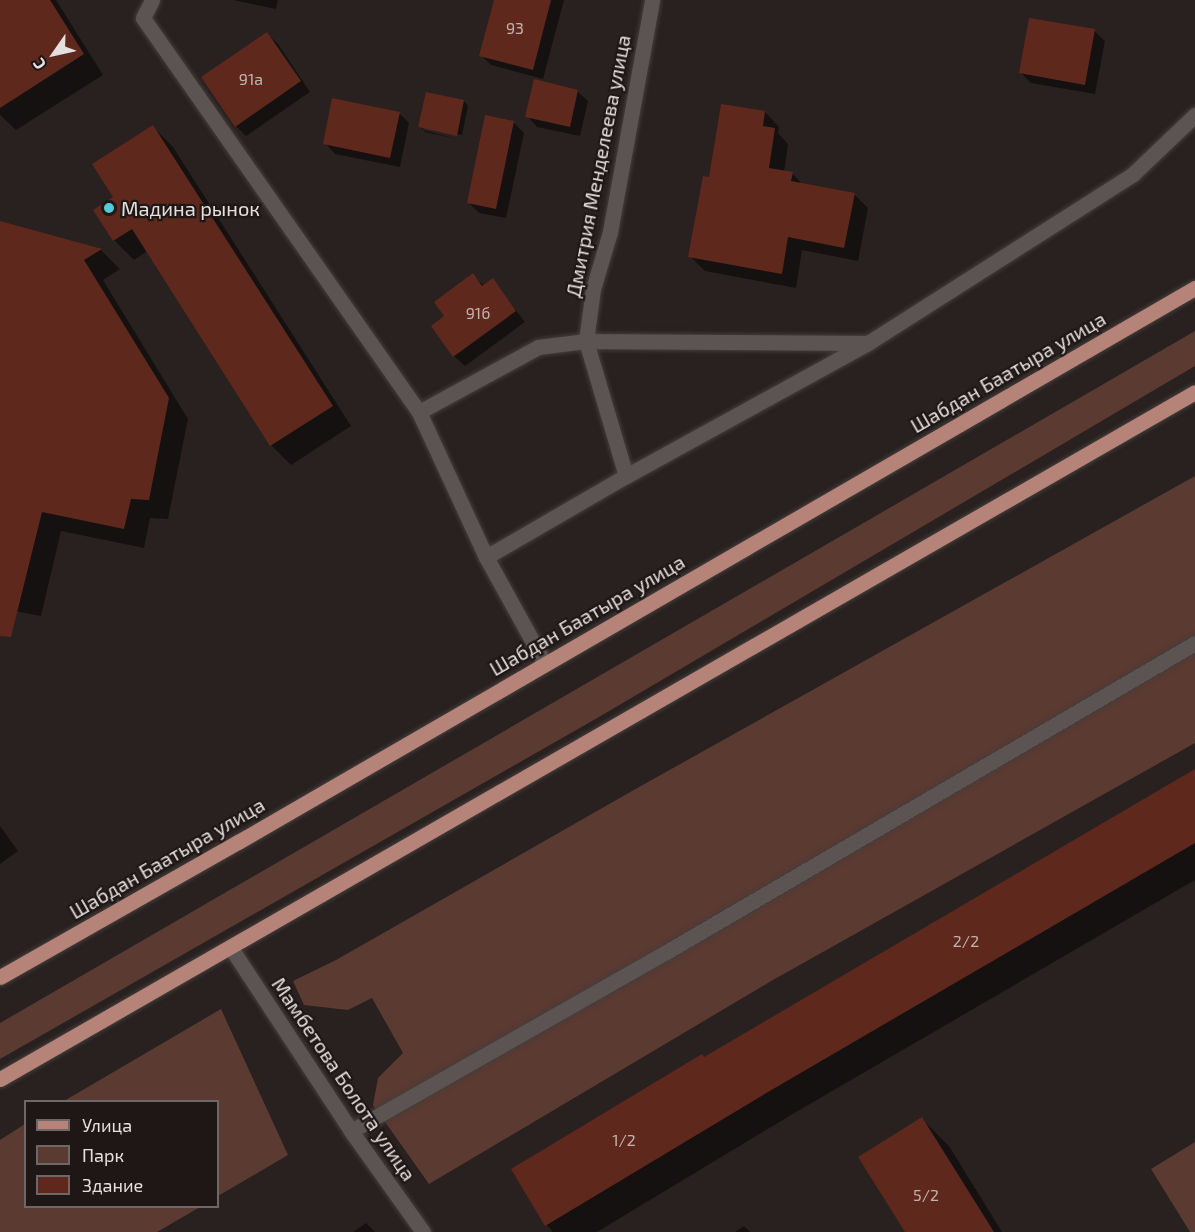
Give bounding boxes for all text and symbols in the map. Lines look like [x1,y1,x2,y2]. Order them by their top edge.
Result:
house number: 93 [506,18,524,38]
north arrow [24,24,84,84]
street label: Дмитрия Менделеева улица [561,33,635,299]
text: С [28,55,49,74]
house number: 91а [239,69,263,89]
place label: Мадина рынок [121,196,260,220]
marker: Мадина рынок [102,201,116,215]
house number: 91б [466,303,490,323]
street label: Шабдан Баатыра улица [906,306,1110,438]
street label: Шабдан Баатыра улица [485,549,689,681]
street label: Шабдан Баатыра улица [65,792,269,924]
house number: 2/2 [953,931,979,951]
street label: Мамбетова Болота улица [267,973,421,1185]
legend [24,1100,219,1208]
text: Улица [82,1114,132,1136]
house number: 1/2 [612,1130,636,1150]
text: Парк [82,1144,124,1166]
text: Здание [82,1174,143,1196]
house number: 5/2 [913,1185,939,1205]

